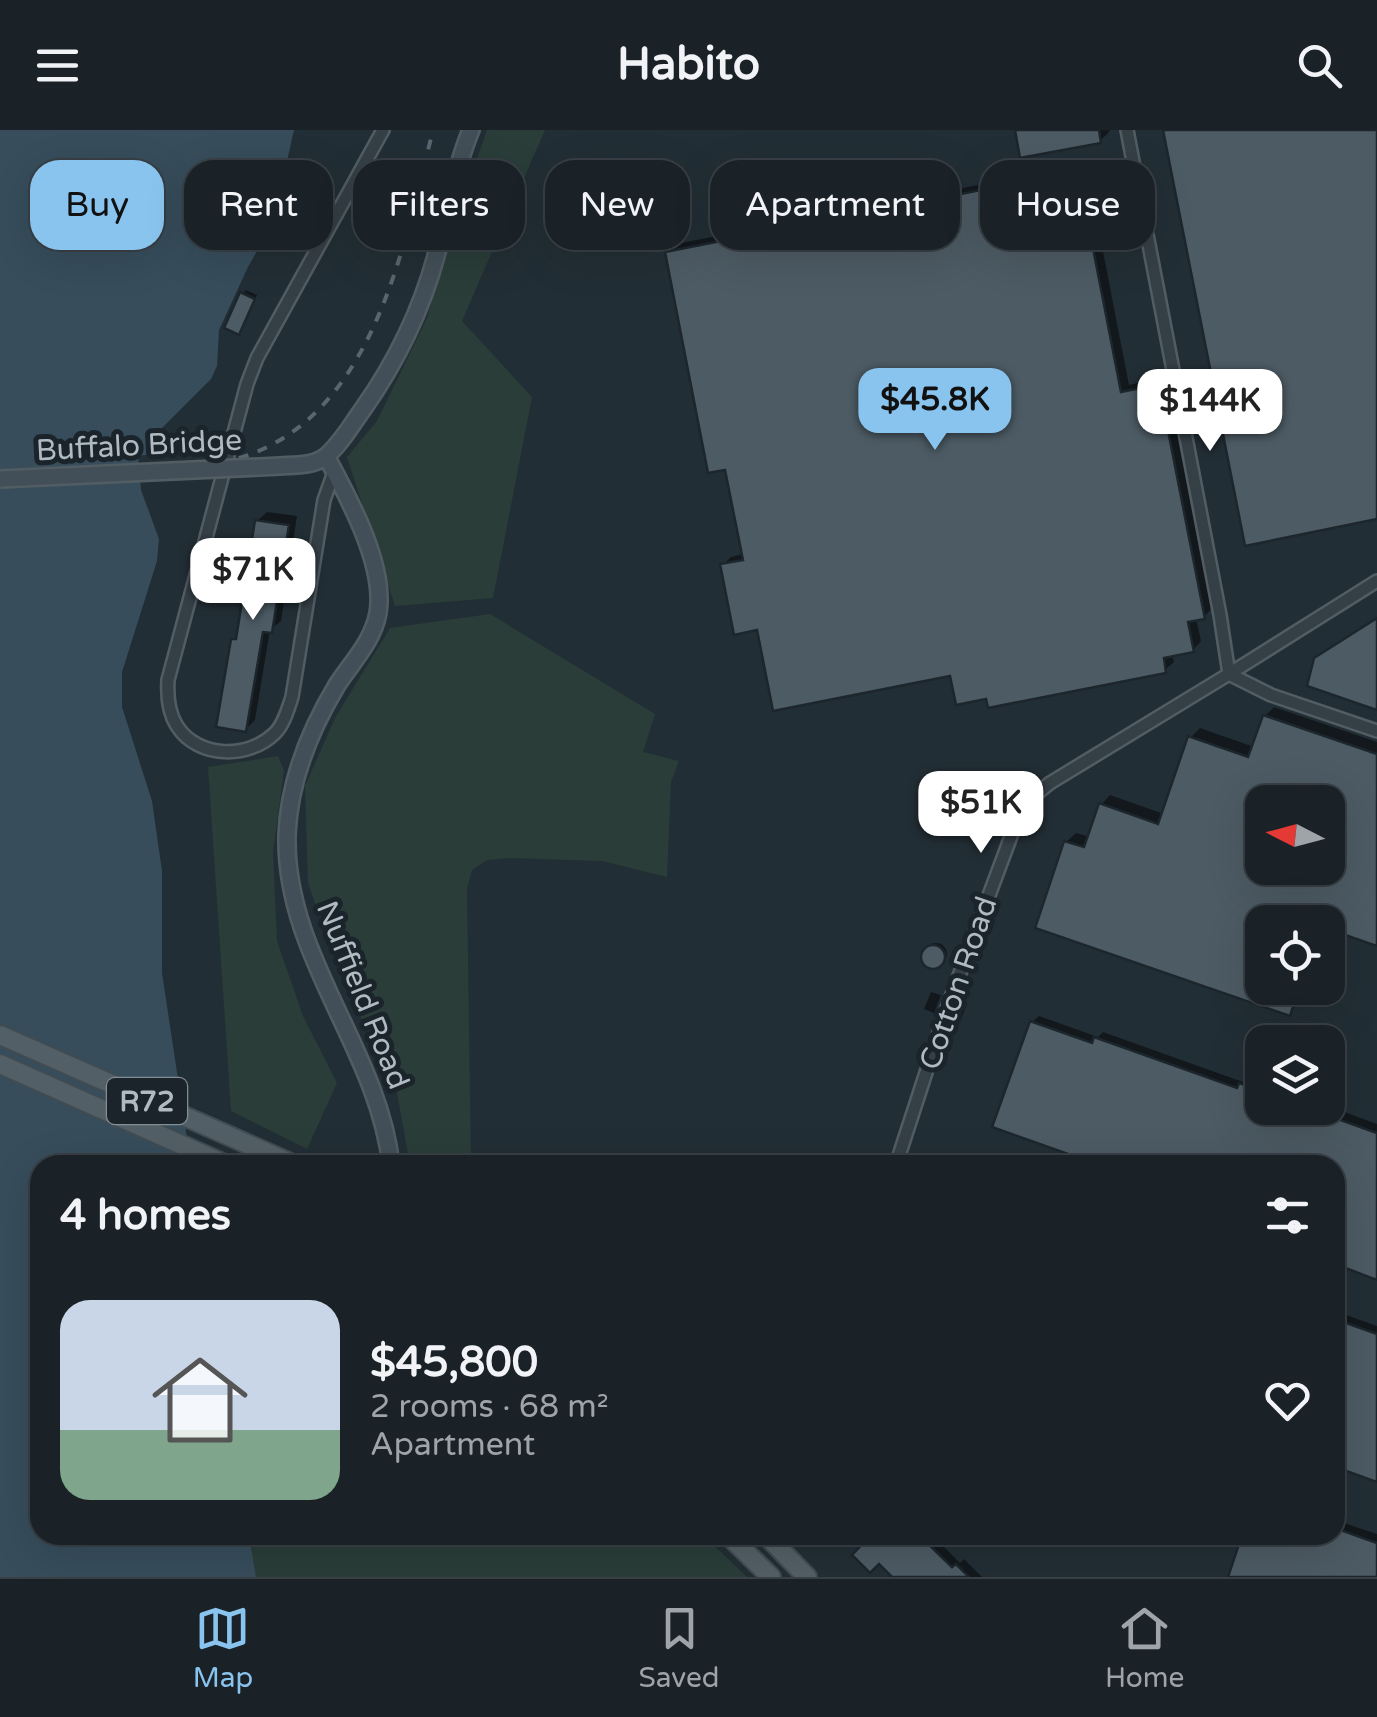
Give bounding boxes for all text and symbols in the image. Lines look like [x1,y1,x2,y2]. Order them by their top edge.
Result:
icon: menu [30,38,85,93]
text: Habito [617,38,760,92]
icon: search [1292,38,1347,93]
chip: Buy [30,160,164,250]
chip: Rent [184,160,333,250]
chip: Filters [353,160,525,250]
chip: New [545,160,690,250]
chip: Apartment [710,160,960,250]
chip: House [980,160,1155,250]
pin: $45.8K [854,368,1016,453]
pin: $144K [1140,369,1280,454]
text: $45.8K [880,381,990,419]
text: $144K [1159,382,1261,420]
street label: Buffalo Bridge [35,422,243,469]
pin: $71K [194,538,312,623]
text: $71K [212,551,294,589]
pin: $51K [922,771,1040,856]
text: $51K [940,784,1022,822]
north arrow [1245,785,1345,885]
map controls [1245,785,1345,1125]
street label: Cotton Road [912,892,1005,1075]
street label: Nuffield Road [308,896,417,1095]
button: locate [1245,905,1345,1005]
button: layers [1245,1025,1345,1125]
road number: R72 [107,1078,187,1124]
icon: filters [1260,1188,1315,1243]
text: 4 homes [60,1190,231,1241]
text: $45,800 [370,1337,538,1388]
icon: home [140,1340,260,1460]
icon: heart [1260,1373,1315,1428]
text: 2 rooms · 68 m² [370,1388,609,1426]
text: Apartment [370,1426,535,1464]
tab: Map [193,1601,253,1695]
tab: Saved [639,1601,720,1695]
tab: Home [1105,1601,1184,1695]

